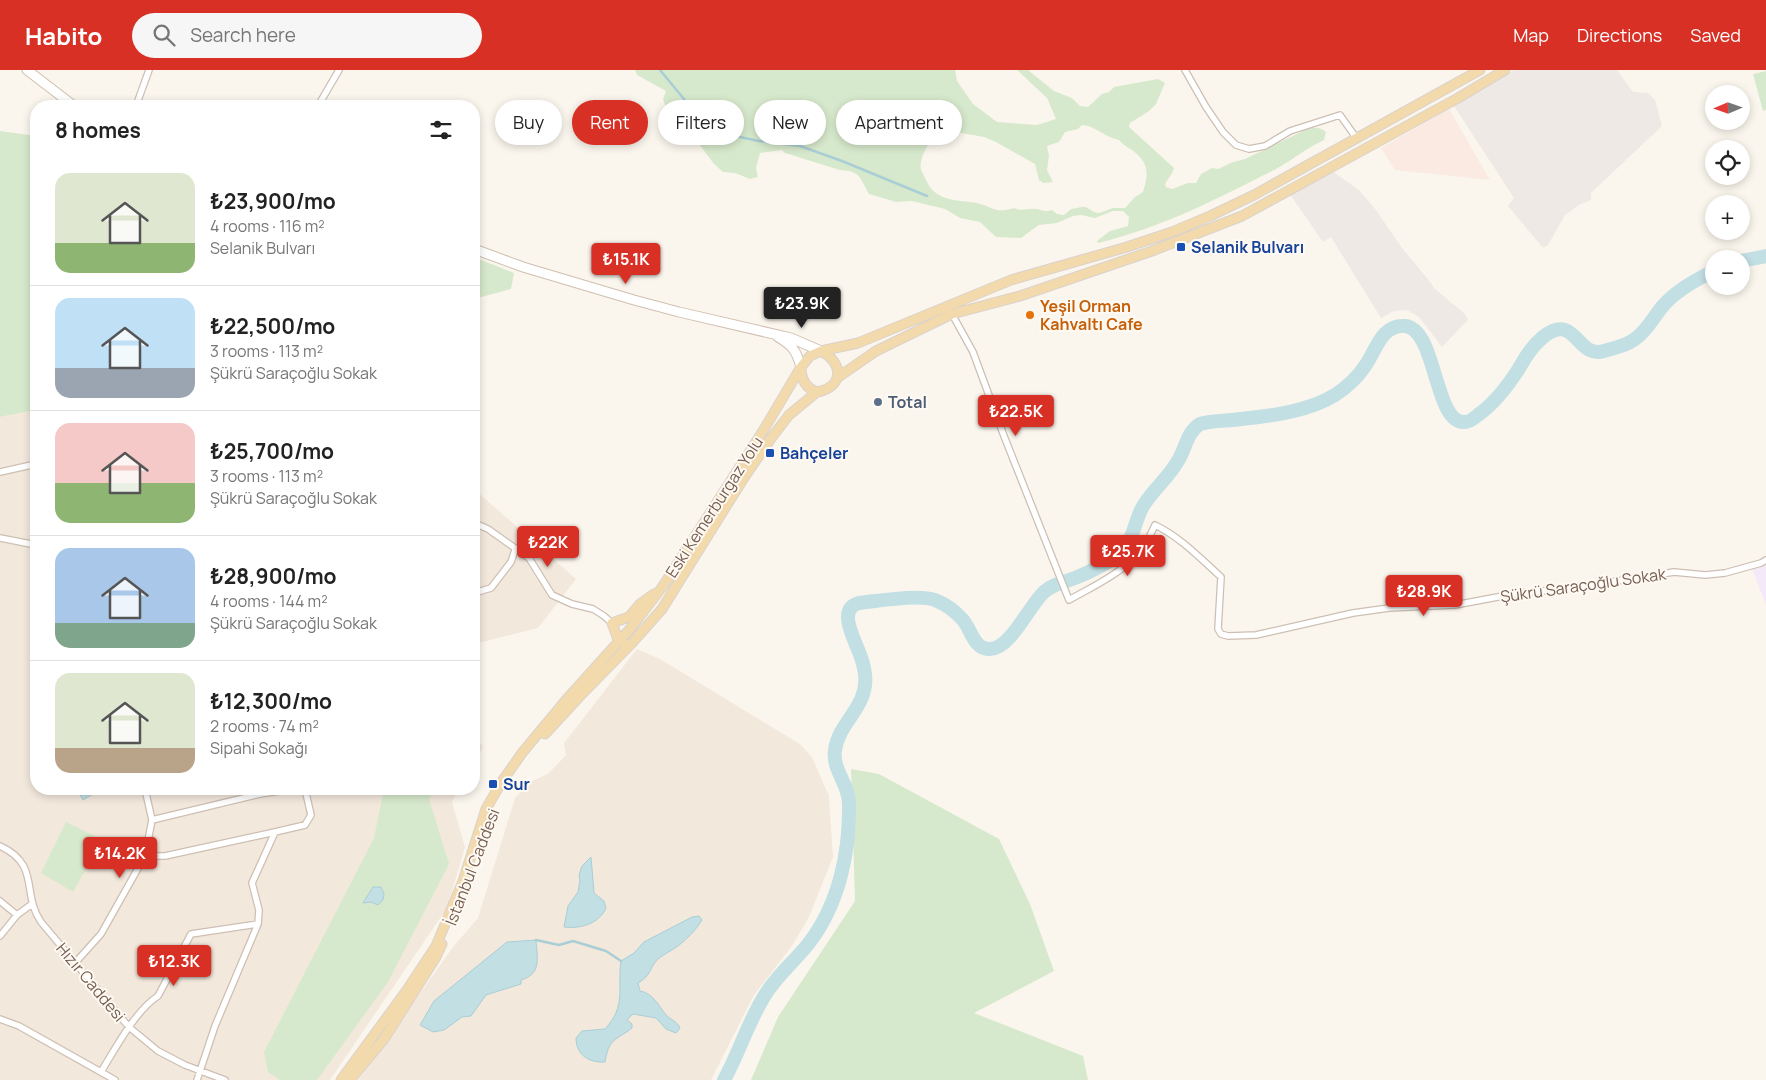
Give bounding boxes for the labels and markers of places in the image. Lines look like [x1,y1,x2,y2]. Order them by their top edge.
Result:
place label: Selanik Bulvarı [1191,236,1304,258]
marker: Selanik Bulvarı [1175,241,1187,253]
pin: ₺15.1K [585,242,667,285]
pin: ₺23.9K [761,286,843,329]
place label: Yeşil Orman Kahvaltı Cafe [1040,295,1143,335]
marker: Yeşil Orman Kahvaltı Cafe [1024,309,1036,321]
place label: Total [888,391,927,413]
pin: ₺22.5K [975,394,1057,437]
marker: Total [872,396,884,408]
place label: Bahçeler [780,442,848,464]
marker: Bahçeler [764,447,776,459]
pin: ₺22K [518,526,578,568]
pin: ₺25.7K [1087,534,1169,577]
pin: ₺28.9K [1383,574,1465,617]
place label: Sur [503,773,530,795]
marker: Sur [487,778,499,790]
pin: ₺14.2K [79,836,161,879]
pin: ₺12.3K [133,944,215,987]

